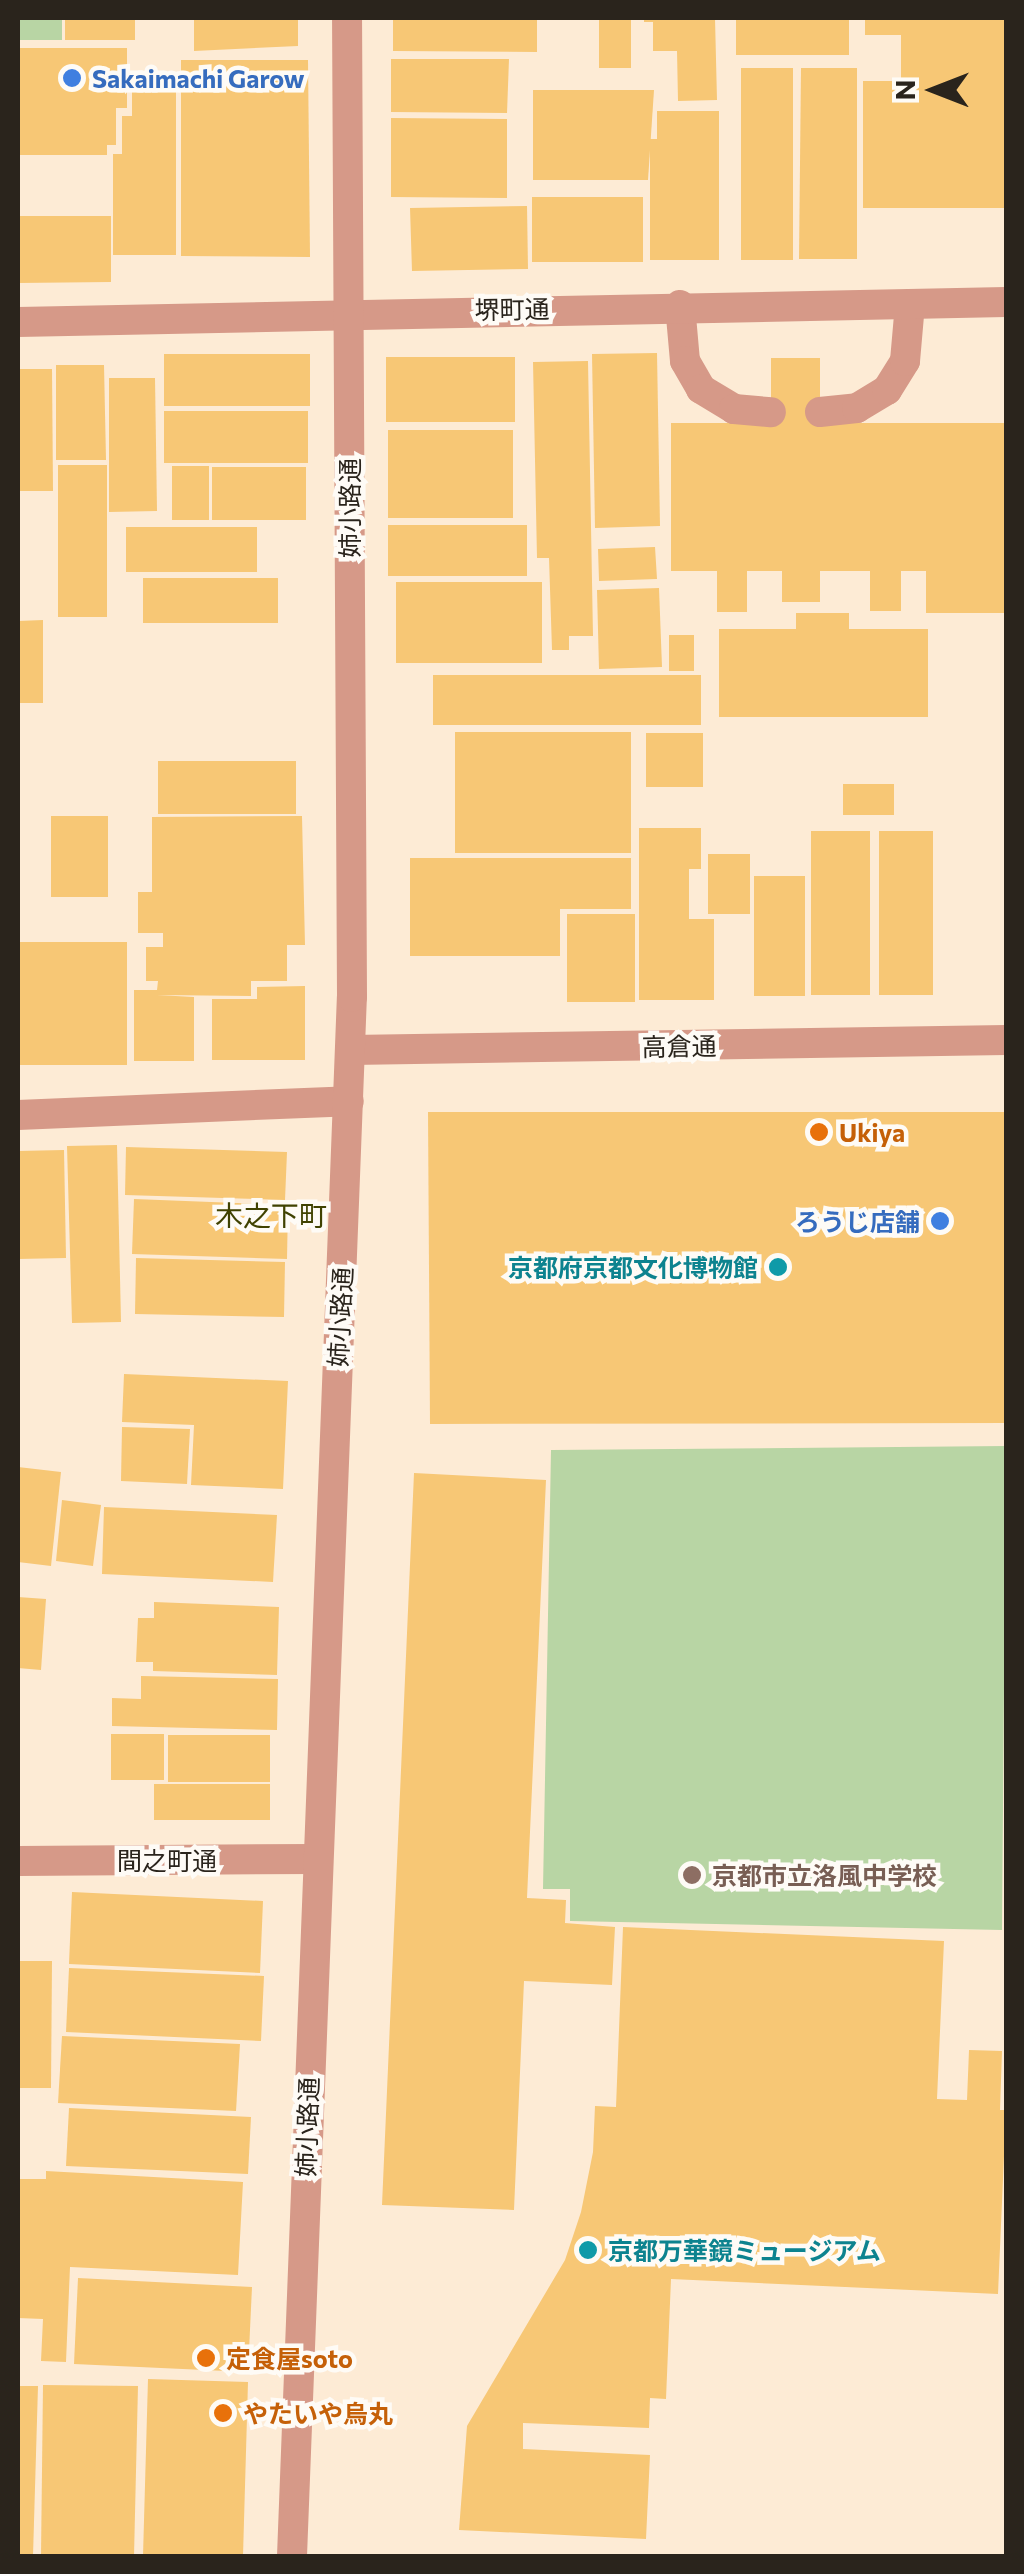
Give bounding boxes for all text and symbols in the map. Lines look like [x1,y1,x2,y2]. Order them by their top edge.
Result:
north arrow [884,40,984,140]
place label: Sakaimachi Garow [92,63,305,93]
marker: Sakaimachi Garow [61,67,83,89]
text: N [887,80,921,101]
street label: 堺町通 [474,293,550,325]
street label: 姉小路通 [334,458,364,558]
street label: 高倉通 [641,1030,717,1062]
place label: Ukiya [839,1117,905,1147]
marker: Ukiya [808,1121,830,1143]
district label: 木之下町 [215,1198,327,1232]
place label: ろうじ店舗 [795,1206,920,1236]
marker: ろうじ店舗 [929,1210,951,1232]
place label: 京都府京都文化博物館 [508,1252,758,1282]
marker: 京都府京都文化博物館 [767,1256,789,1278]
street label: 姉小路通 [322,1266,358,1368]
street label: 間之町通 [117,1845,217,1875]
place label: 京都市立洛風中学校 [712,1860,937,1890]
marker: 京都市立洛風中学校 [681,1864,703,1886]
street label: 姉小路通 [290,2077,324,2177]
place label: 京都万華鏡ミュージアム [608,2235,883,2265]
marker: 京都万華鏡ミュージアム [577,2239,599,2261]
place label: 定食屋soto [226,2343,353,2373]
marker: 定食屋soto [195,2347,217,2369]
place label: やたいや烏丸 [243,2398,393,2428]
marker: やたいや烏丸 [212,2402,234,2424]

